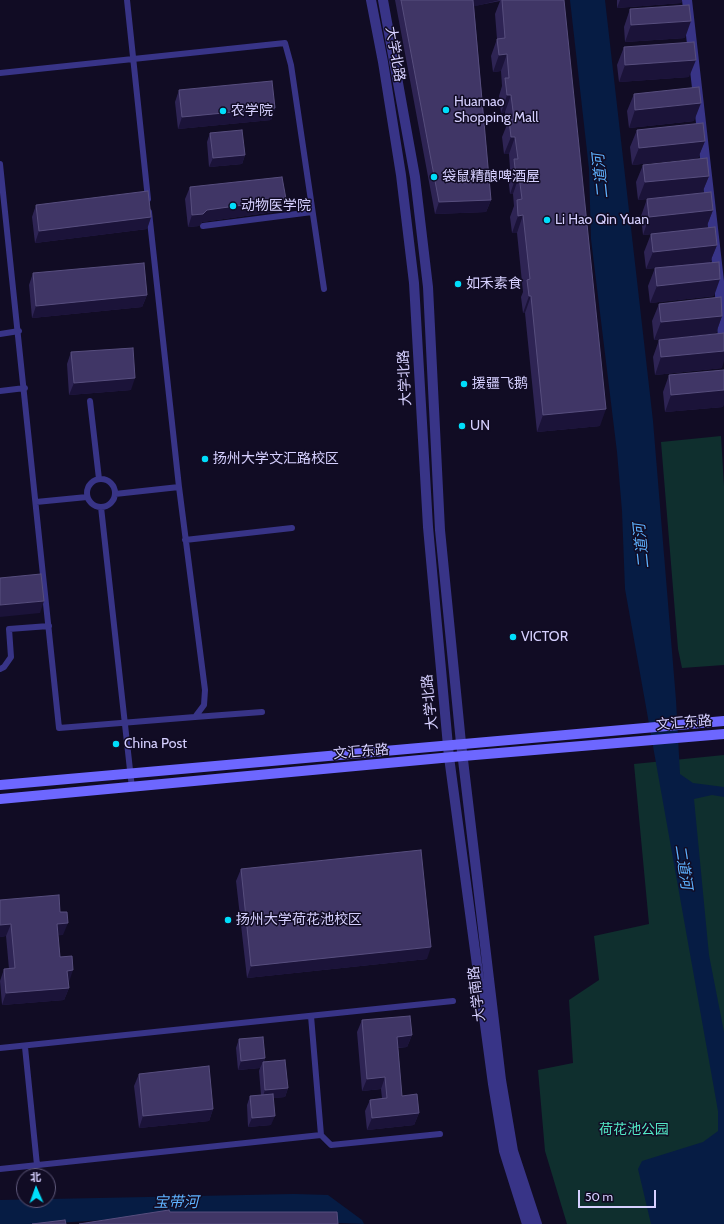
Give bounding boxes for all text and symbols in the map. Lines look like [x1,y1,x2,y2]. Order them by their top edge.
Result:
street label: 大学北路 [382,25,408,83]
place label: Huamao Shopping Mall [454,94,539,126]
place label: 农学院 [231,103,273,119]
marker: Huamao Shopping Mall [441,105,451,115]
marker: 农学院 [218,106,228,116]
water label: 二道河 [590,153,612,199]
place label: 袋鼠精酿啤酒屋 [442,169,540,185]
marker: 袋鼠精酿啤酒屋 [429,172,439,182]
place label: 动物医学院 [241,198,311,214]
marker: 动物医学院 [228,201,238,211]
place label: Li Hao Qin Yuan [555,212,649,228]
marker: Li Hao Qin Yuan [542,215,552,225]
place label: 如禾素食 [466,276,522,292]
marker: 如禾素食 [453,279,463,289]
street label: 大学北路 [395,350,415,406]
place label: 援疆飞鹅 [472,376,528,392]
marker: 援疆飞鹅 [459,379,469,389]
place label: UN [470,418,490,434]
marker: UN [457,421,467,431]
place label: 扬州大学文汇路校区 [213,451,339,467]
marker: 扬州大学文汇路校区 [200,454,210,464]
water label: 二道河 [631,523,653,569]
place label: VICTOR [521,629,568,645]
marker: VICTOR [508,632,518,642]
street label: 大学北路 [419,673,441,731]
street label: 文汇东路 [655,712,713,734]
place label: China Post [124,736,187,752]
marker: China Post [111,739,121,749]
street label: 文汇东路 [332,741,390,763]
water label: 二道河 [671,843,695,891]
place label: 扬州大学荷花池校区 [236,912,362,928]
marker: 扬州大学荷花池校区 [223,915,233,925]
street label: 大学南路 [465,965,489,1023]
park label: 荷花池公园 [599,1122,669,1138]
north arrow [16,1168,56,1208]
text: 北 [30,1170,41,1184]
scale bar [580,1182,658,1208]
text: 50 m [585,1189,613,1204]
water label: 宝带河 [154,1194,198,1212]

